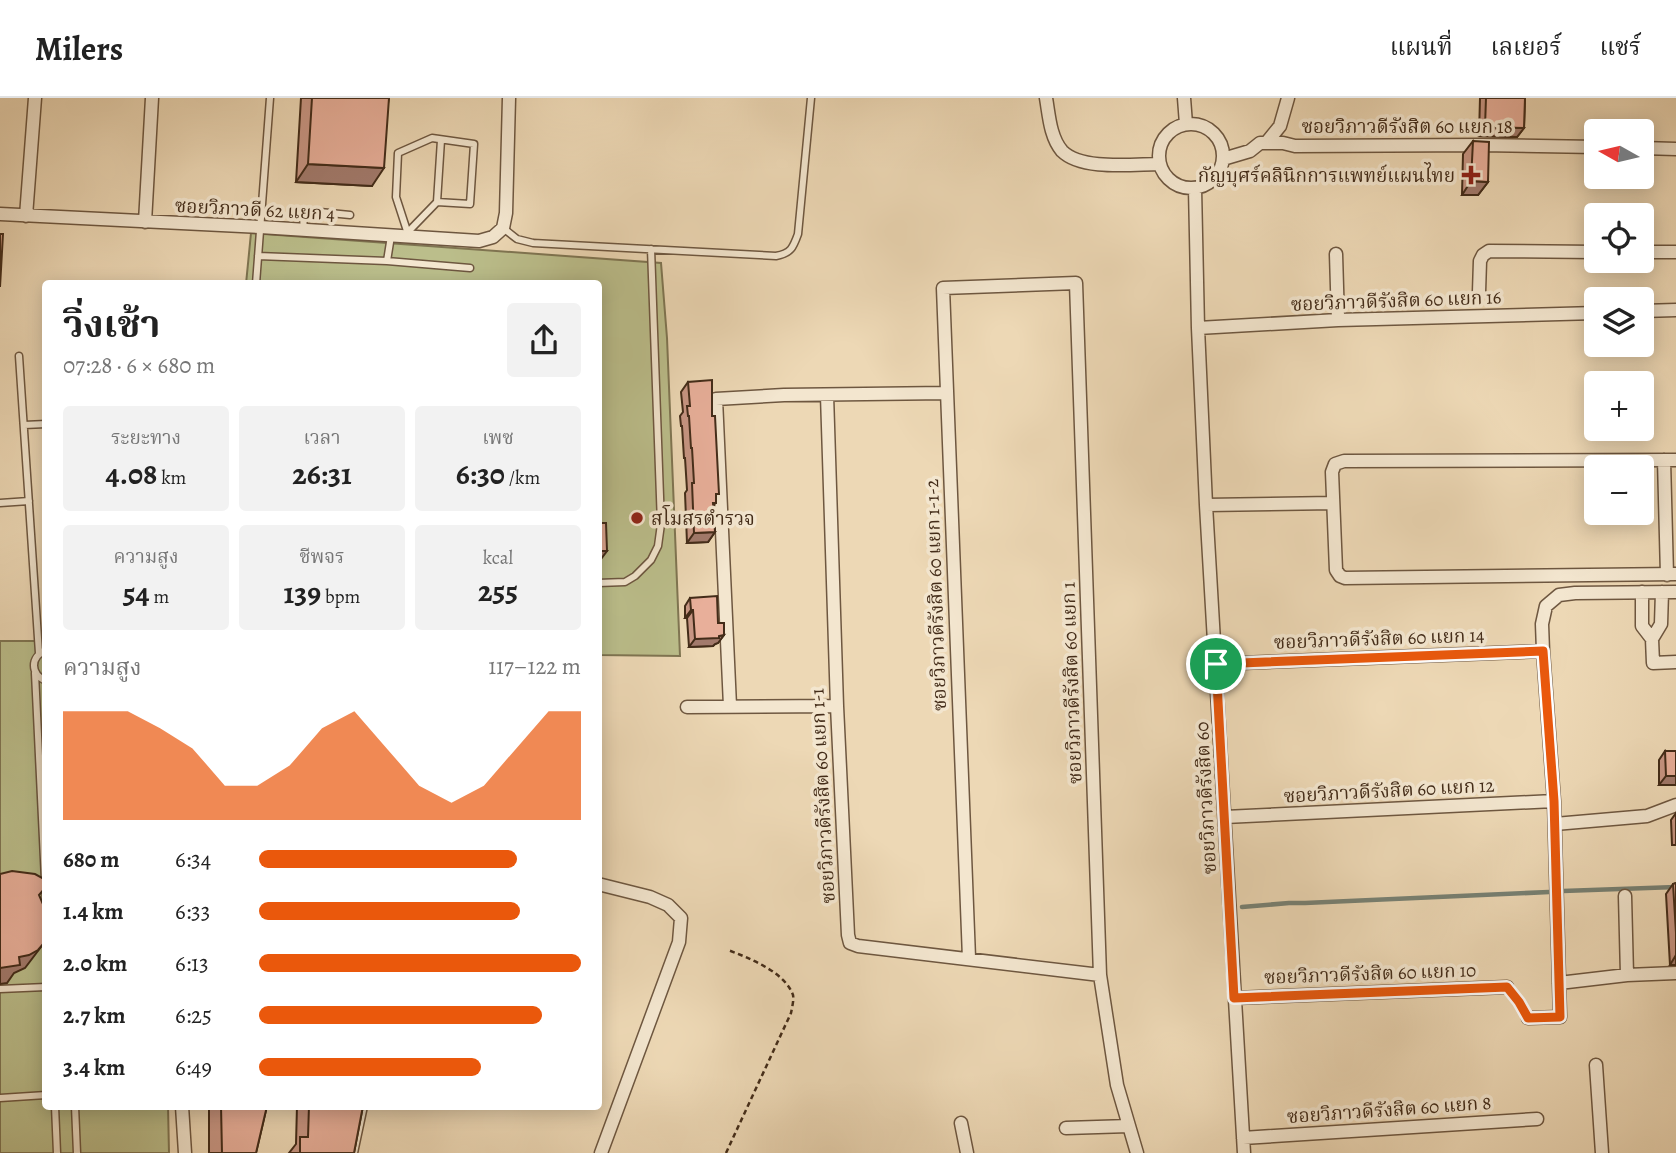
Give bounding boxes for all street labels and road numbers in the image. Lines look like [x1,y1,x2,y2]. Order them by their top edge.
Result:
street label: ซอยวิภาวดีรังสิต 60 แยก 18 [1301,114,1513,140]
street label: ซอยวิภาวดี 62 แยก 4 [174,193,336,227]
street label: ซอยวิภาวดีรังสิต 60 แยก 16 [1290,284,1502,318]
street label: ซอยวิภาวดีรังสิต 60 แยก 1-1-2 [919,479,953,711]
street label: ซอยวิภาวดีรังสิต 60 แยก 1 [1055,581,1089,784]
street label: ซอยวิภาวดีรังสิต 60 แยก 14 [1273,622,1485,656]
street label: ซอยวิภาวดีรังสิต 60 แยก 1-1 [804,687,842,904]
street label: ซอยวิภาวดีรังสิต 60 [1189,721,1223,875]
street label: ซอยวิภาวดีรังสิต 60 แยก 12 [1283,772,1495,810]
street label: ซอยวิภาวดีรังสิต 60 แยก 10 [1264,957,1477,991]
street label: ซอยวิภาวดีรังสิต 60 แยก 8 [1286,1090,1492,1130]

